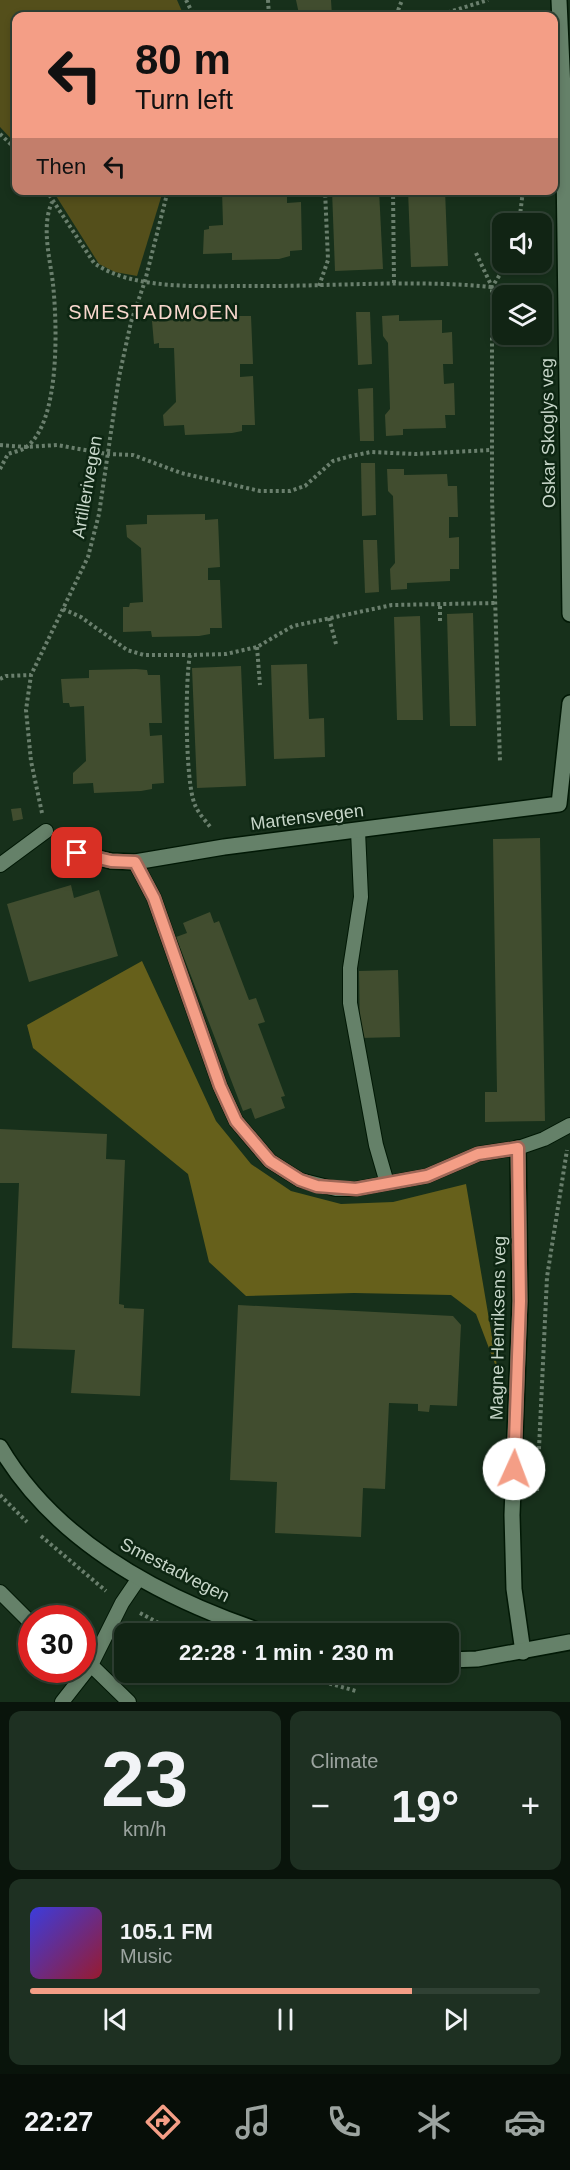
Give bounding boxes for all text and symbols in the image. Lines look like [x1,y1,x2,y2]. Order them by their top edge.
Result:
icon: left [36,36,114,114]
text: 80 m [135,36,231,83]
text: Turn left [135,85,233,115]
icon: left [98,150,131,183]
text: Then [36,154,86,179]
map controls [492,213,552,345]
button: sound [492,213,552,273]
button: layers [492,285,552,345]
district label: SMESTADMOEN [68,301,240,323]
street label: Oskar Skoglys veg [537,358,559,508]
street label: Artillerivegen [68,434,106,540]
street label: Martensvegen [249,800,365,834]
pin [51,827,102,878]
icon: arrive [60,836,93,869]
street label: Magne Henriksens veg [486,1236,510,1420]
position arrow [482,1437,546,1501]
street label: Smestadvegen [117,1534,233,1606]
speed limit sign: 30 [18,1605,96,1683]
text: 22:28 · 1 min · 230 m [179,1640,394,1665]
text: 23 [101,1735,188,1823]
text: Climate [311,1750,378,1772]
text: 19° [391,1781,459,1832]
text: − [311,1787,330,1824]
text: + [521,1787,540,1824]
text: km/h [123,1818,166,1840]
text: 105.1 FM [120,1919,213,1944]
text: Music [120,1945,172,1967]
icon: previous [99,2003,132,2036]
icon: pause [269,2003,302,2036]
icon: next [439,2003,472,2036]
icon: directions [142,2101,184,2143]
icon: music [232,2101,274,2143]
icon: phone [323,2101,365,2143]
icon: climate [413,2101,455,2143]
icon: car [504,2101,546,2143]
text: 22:27 [24,2107,93,2137]

